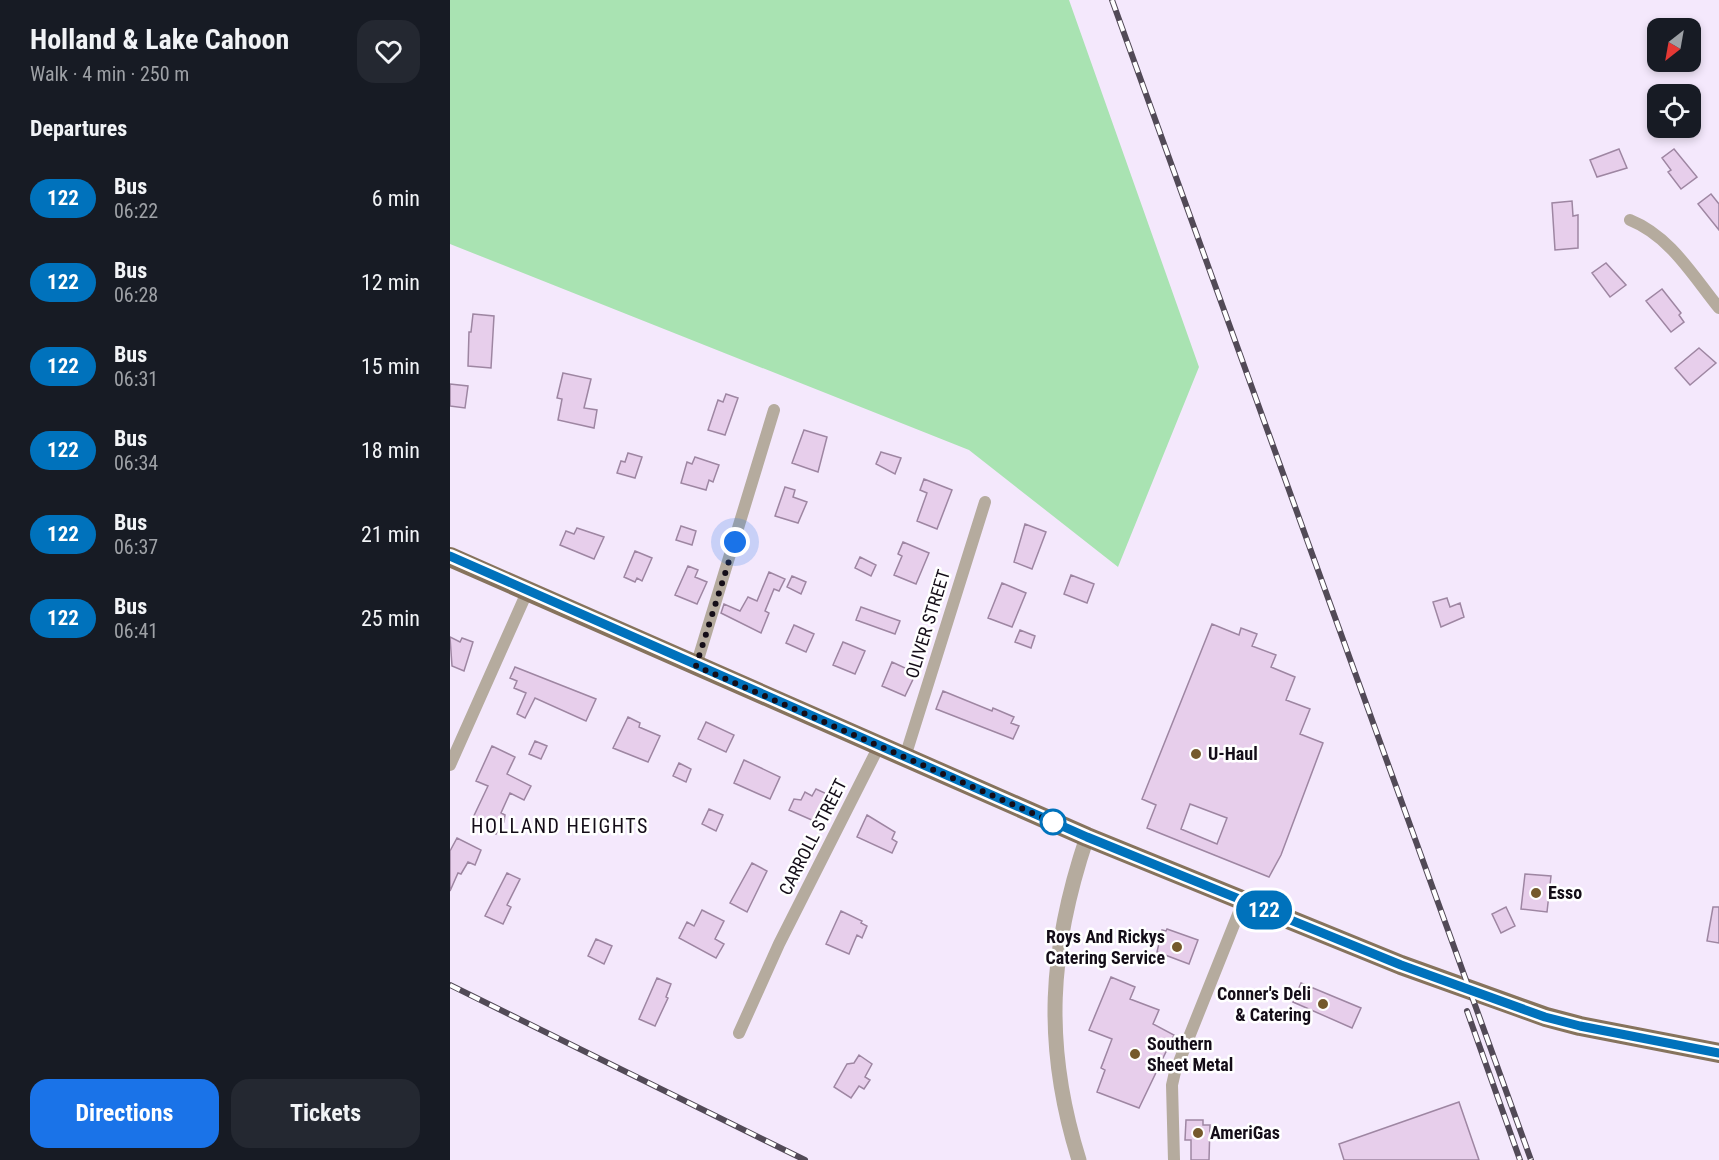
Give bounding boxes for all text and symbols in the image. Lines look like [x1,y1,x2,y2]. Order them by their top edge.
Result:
north arrow [1647,18,1701,72]
map controls [1647,18,1701,138]
button: heart [357,20,420,83]
text: Holland & Lake Cahoon [30,23,289,56]
text: Walk · 4 min · 250 m [30,62,189,86]
button: locate [1647,84,1701,138]
text: Departures [30,116,127,141]
text: Bus [114,174,147,199]
text: 122 [47,186,79,210]
text: 6 min [372,186,420,211]
text: 06:22 [114,199,158,223]
text: Bus [114,258,147,283]
text: 122 [47,270,79,294]
text: 12 min [361,270,420,295]
text: 06:28 [114,283,158,307]
text: Bus [114,342,147,367]
text: 122 [47,354,79,378]
text: 15 min [361,354,420,379]
text: 06:31 [114,367,158,391]
text: Bus [114,426,147,451]
text: 122 [47,438,79,462]
text: 18 min [361,438,420,463]
text: 06:34 [114,451,158,475]
text: Bus [114,510,147,535]
text: 122 [47,522,79,546]
text: 21 min [361,522,420,547]
your location [720,527,750,557]
text: 06:37 [114,535,158,559]
street label: OLIVER STREET [901,567,954,681]
text: Bus [114,594,147,619]
text: 122 [47,606,79,630]
text: 25 min [361,606,420,631]
text: 06:41 [114,619,158,643]
place label: U-Haul [1208,743,1258,764]
marker: U-Haul [1189,747,1203,761]
street label: CARROLL STREET [774,775,851,898]
unlabelled marker [1040,809,1066,835]
district label: HOLLAND HEIGHTS [471,814,649,838]
place label: Esso [1548,882,1582,903]
marker: Esso [1529,886,1543,900]
line badge: 122 [1230,890,1298,930]
text: 122 [1248,898,1280,922]
place label: Roys And Rickys Catering Service [1046,926,1165,968]
marker: Roys And Rickys Catering Service [1170,940,1184,954]
place label: Conner's Deli & Catering [1217,983,1311,1025]
marker: Conner's Deli & Catering [1316,997,1330,1011]
place label: Southern Sheet Metal [1147,1033,1233,1075]
marker: Southern Sheet Metal [1128,1047,1142,1061]
button: Directions [30,1079,219,1148]
button: Tickets [231,1079,420,1148]
place label: AmeriGas [1210,1122,1280,1143]
marker: AmeriGas [1191,1126,1205,1140]

